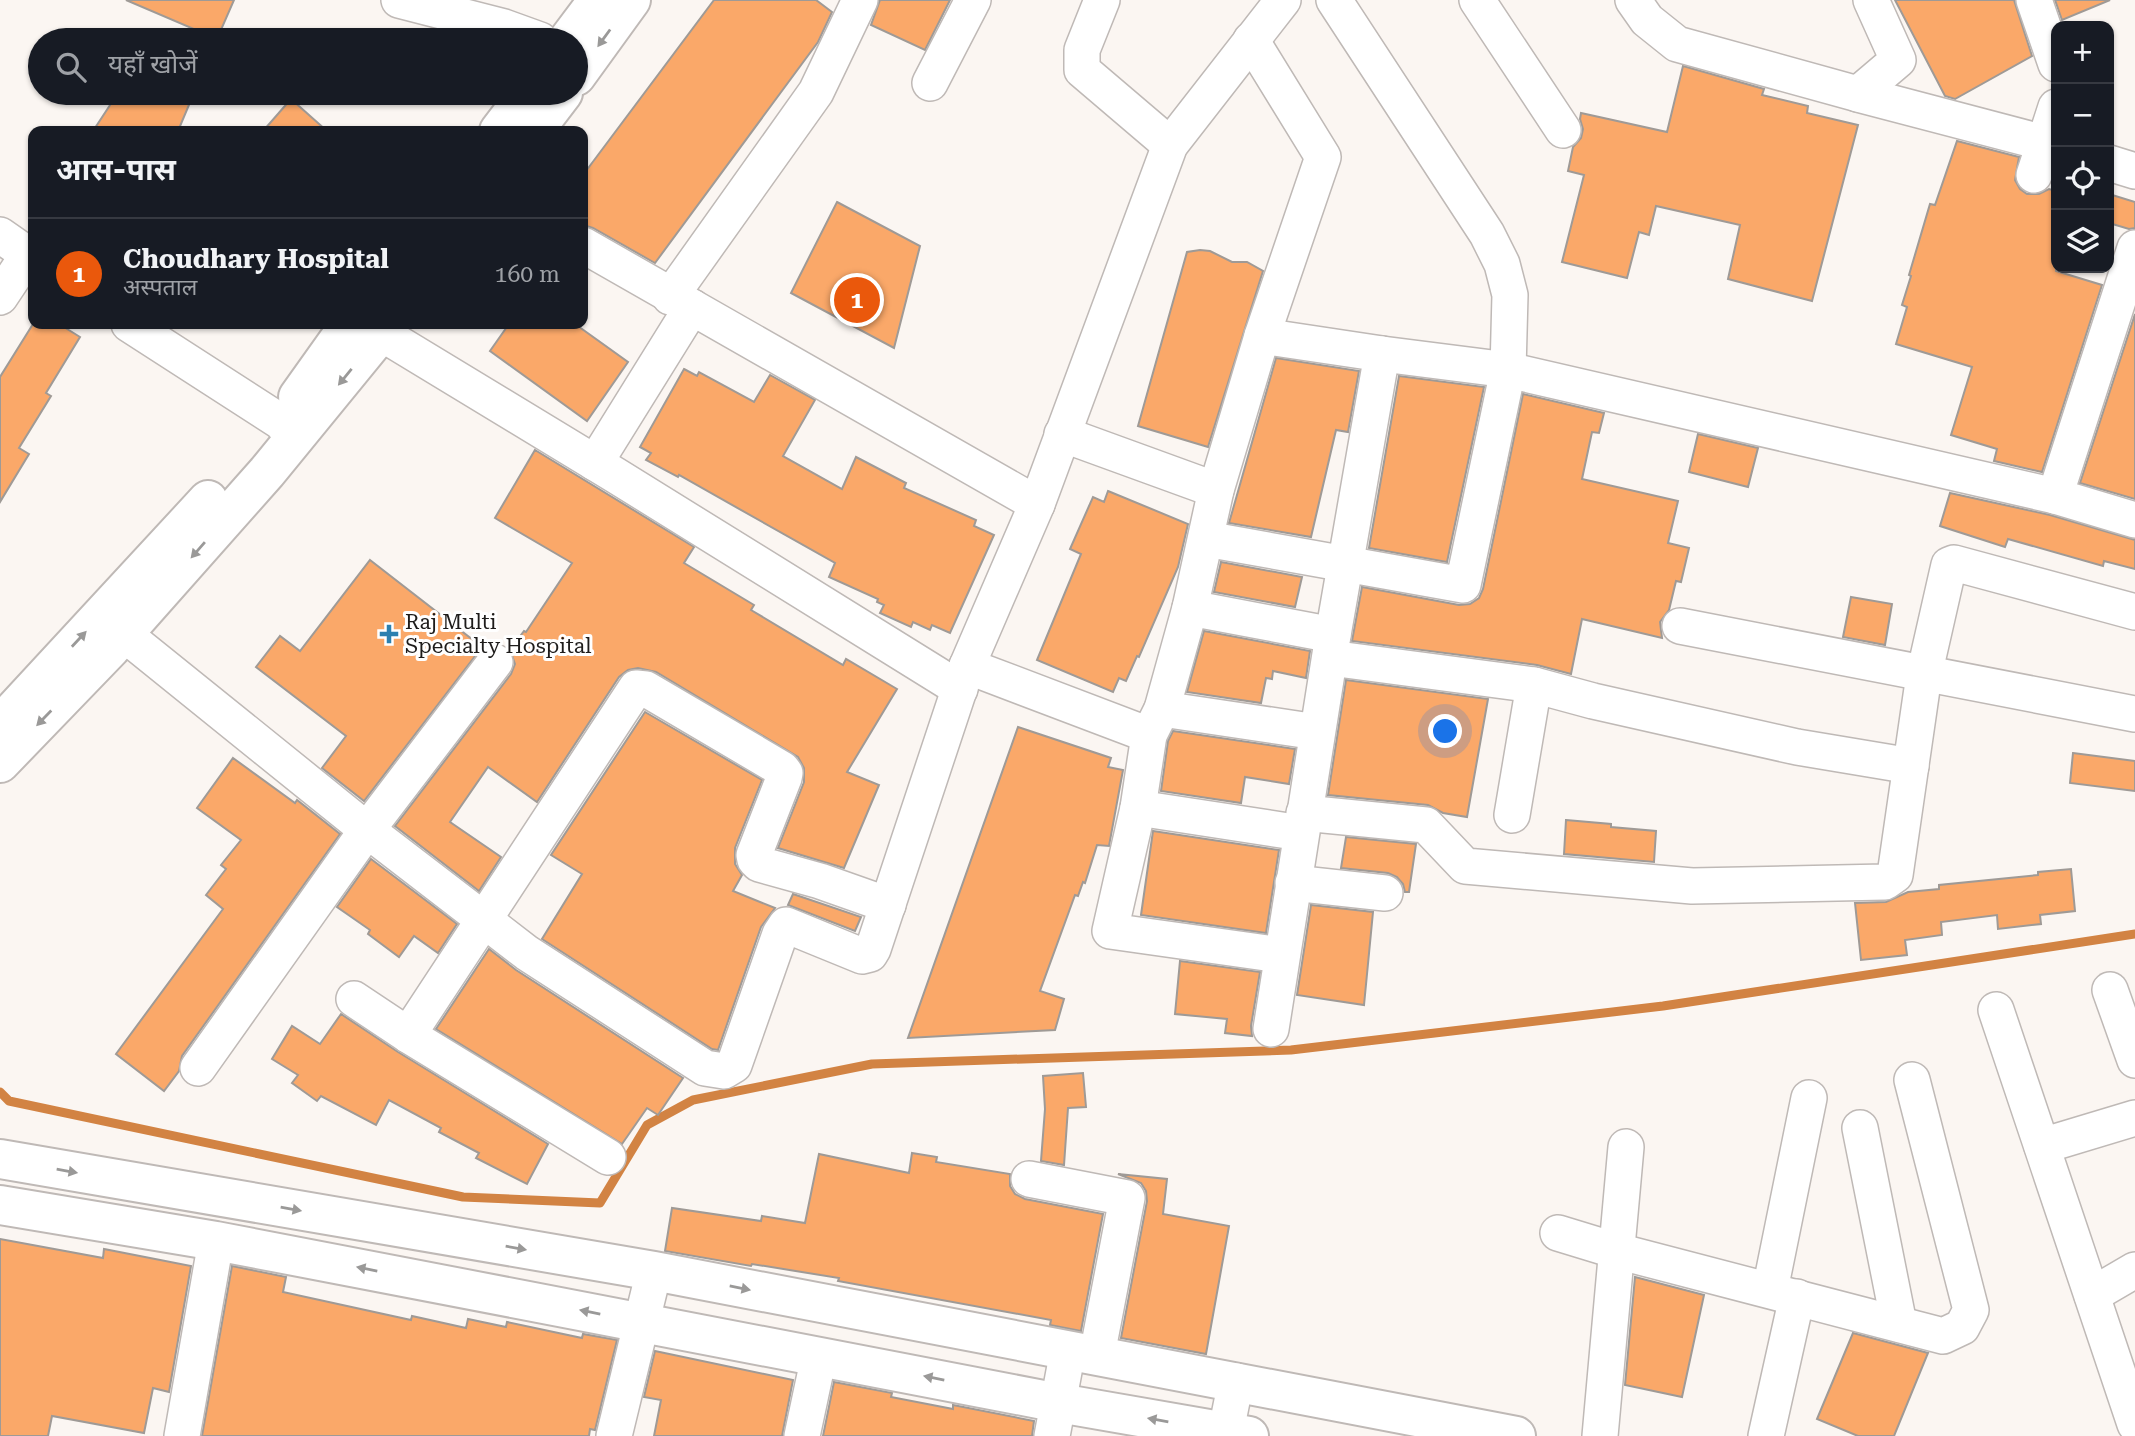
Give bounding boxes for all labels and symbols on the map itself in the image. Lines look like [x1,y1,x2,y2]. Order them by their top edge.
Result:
one-way arrow [597,29,611,47]
pin: 1 [834,274,880,326]
one-way arrow [338,368,353,385]
one-way arrow [190,541,206,559]
place label: Raj Multi Specialty Hospital [405,610,592,658]
marker: Raj Multi Specialty Hospital [379,624,399,644]
one-way arrow [71,631,87,648]
one-way arrow [36,709,53,726]
your location [1428,714,1462,748]
one-way arrow [56,1166,78,1177]
one-way arrow [280,1204,302,1215]
one-way arrow [505,1243,527,1254]
one-way arrow [356,1264,378,1275]
one-way arrow [729,1282,751,1293]
one-way arrow [579,1306,601,1317]
one-way arrow [923,1373,945,1384]
one-way arrow [1147,1414,1169,1425]

